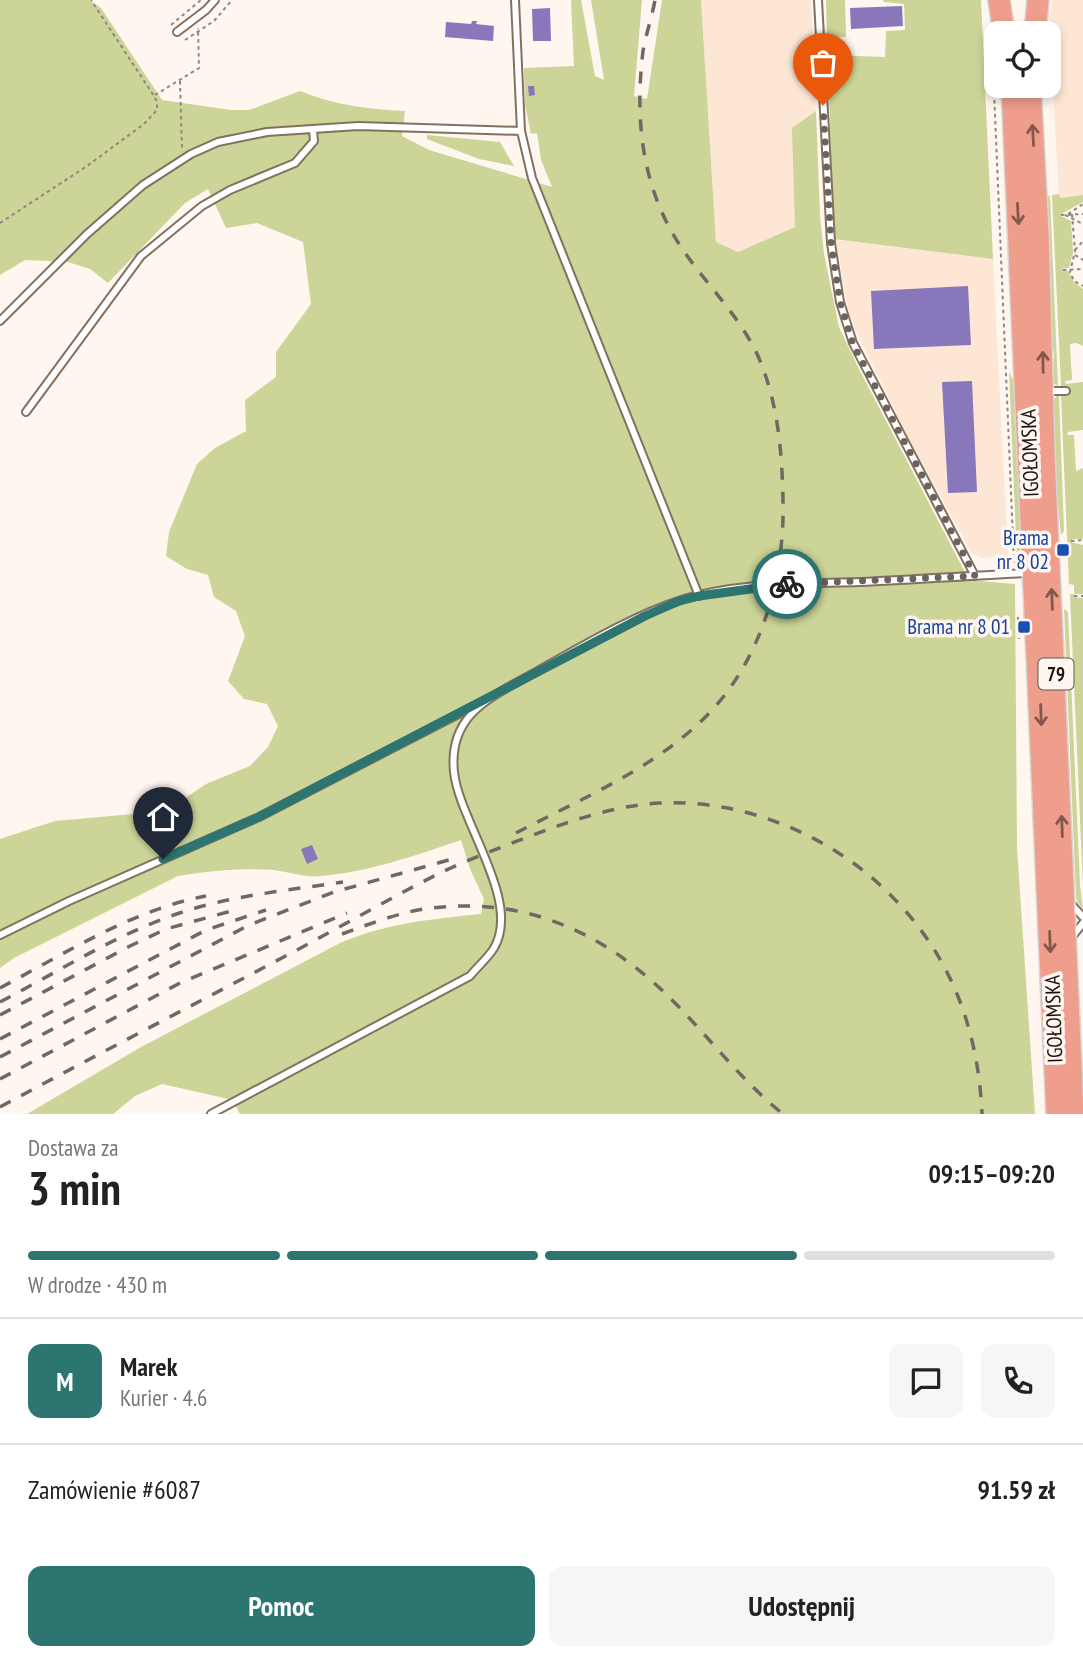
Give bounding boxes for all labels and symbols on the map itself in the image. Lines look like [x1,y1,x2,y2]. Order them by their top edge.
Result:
pin [793,33,853,105]
one-way arrow [1026,123,1039,146]
one-way arrow [1012,202,1025,225]
one-way arrow [1037,351,1050,374]
street label: IGOŁOMSKA [1014,409,1045,497]
place label: Brama nr 8 02 [997,524,1049,575]
marker: Brama nr 8 02 [1055,542,1071,558]
courier [752,549,822,619]
one-way arrow [1046,588,1059,611]
place label: Brama nr 8 01 [907,613,1010,640]
marker: Brama nr 8 01 [1016,619,1032,635]
road number: 79 [1038,659,1074,690]
one-way arrow [1034,703,1047,726]
pin [133,787,193,859]
one-way arrow [1055,815,1068,838]
one-way arrow [1044,930,1057,953]
street label: IGOŁOMSKA [1038,975,1069,1063]

